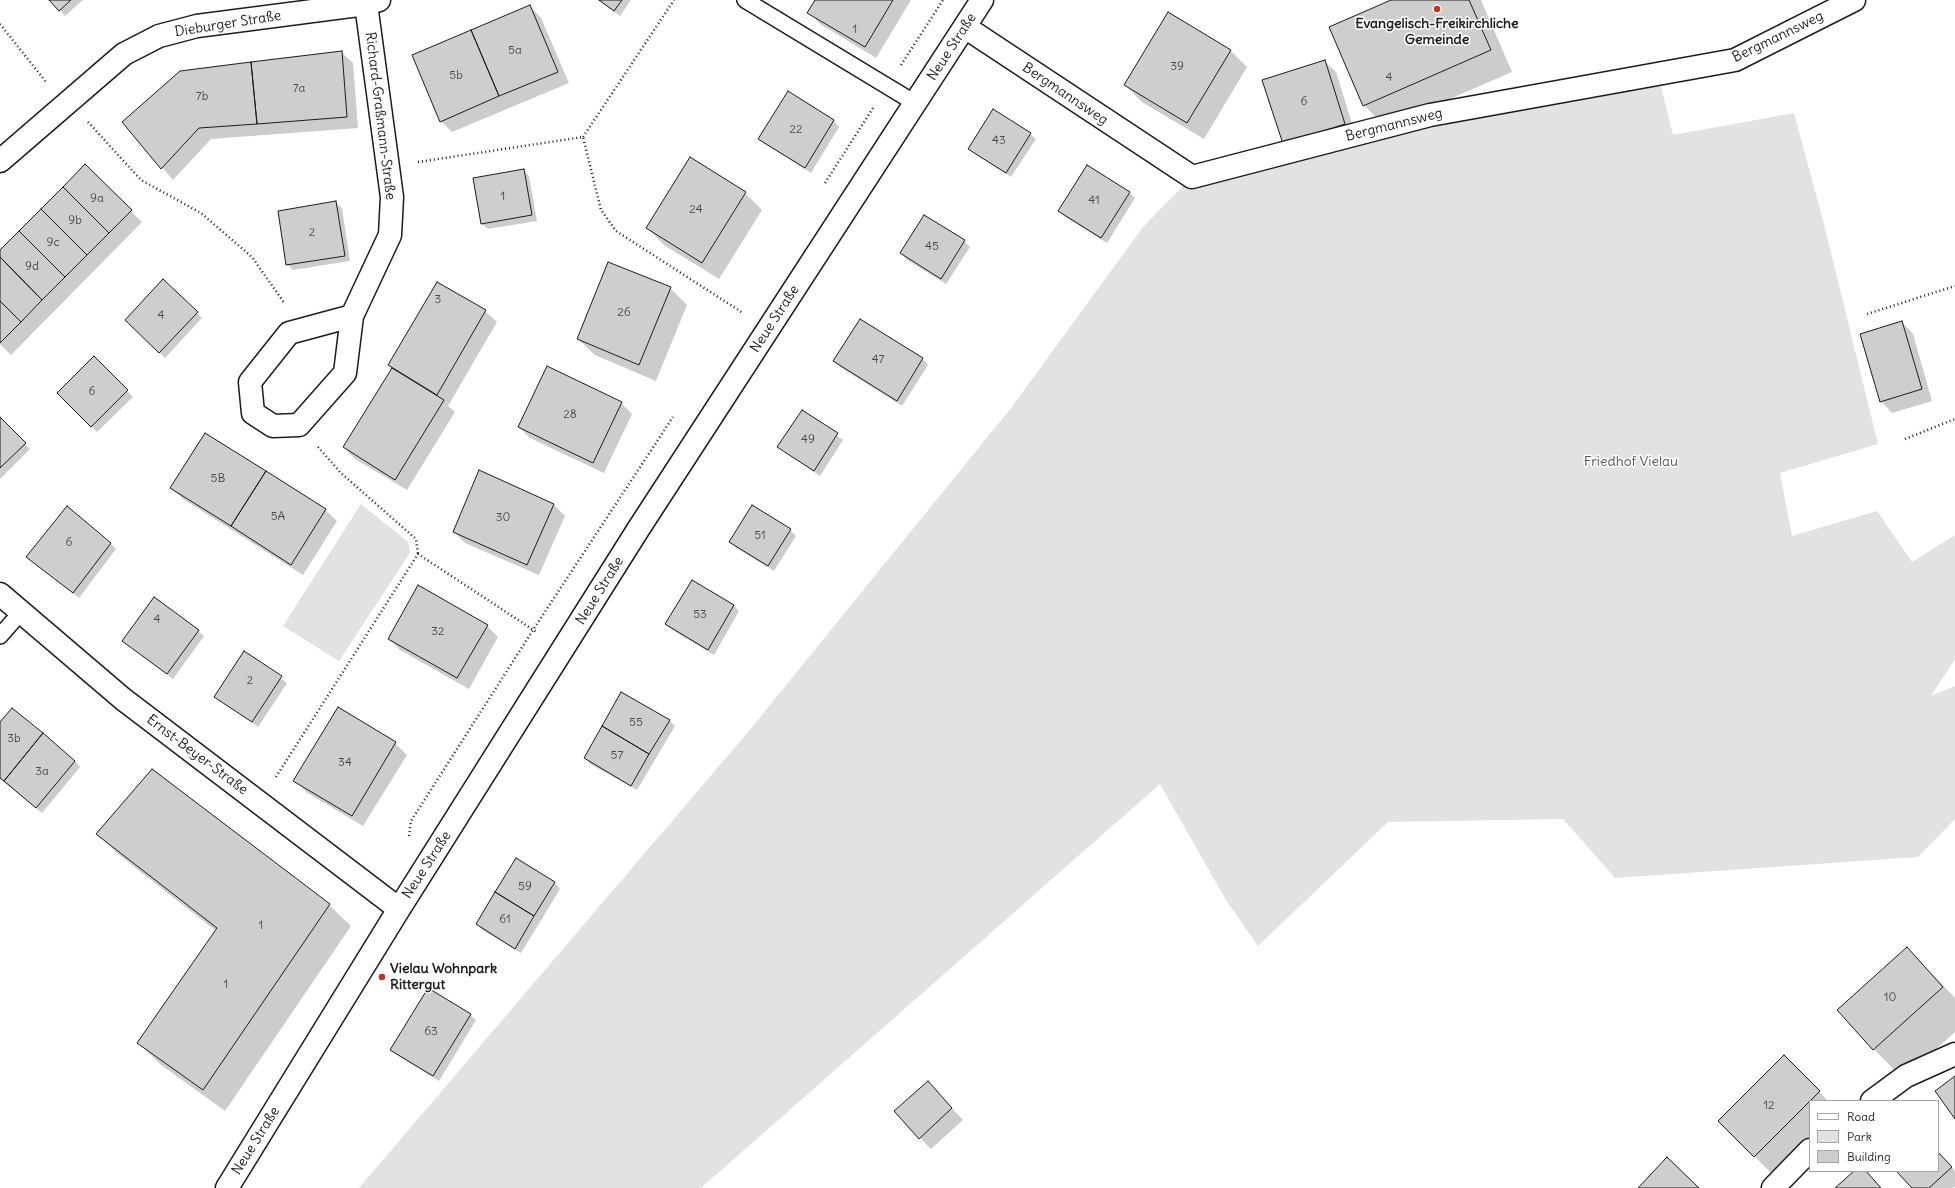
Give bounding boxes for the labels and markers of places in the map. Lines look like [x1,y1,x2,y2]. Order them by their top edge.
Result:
marker: Evangelisch-Freikirchliche Gemeinde [1432,4,1442,14]
place label: Evangelisch-Freikirchliche Gemeinde [1355,16,1519,48]
place label: Vielau Wohnpark Rittergut [390,961,497,994]
marker: Vielau Wohnpark Rittergut [377,972,387,982]

